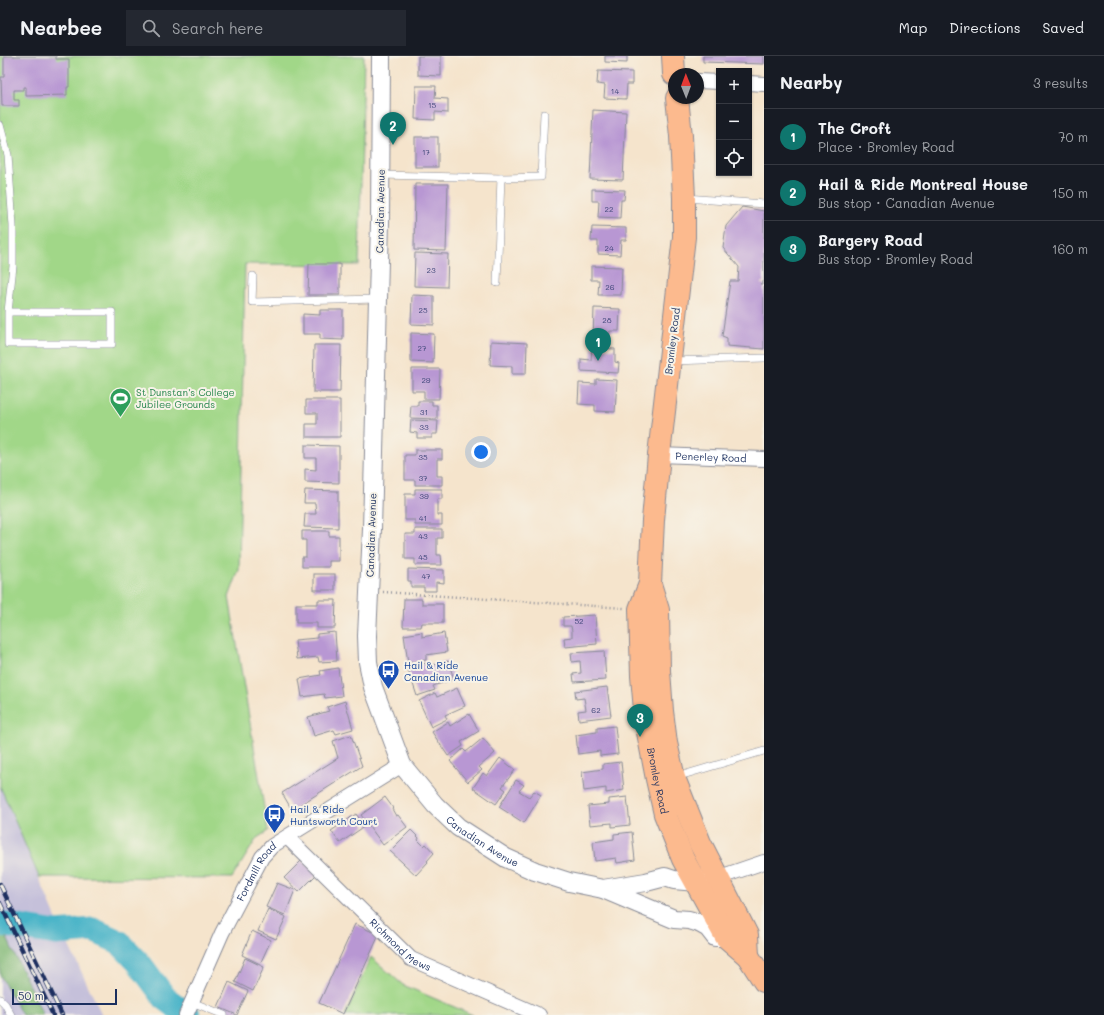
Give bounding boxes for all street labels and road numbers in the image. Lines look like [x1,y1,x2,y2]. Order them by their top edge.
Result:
street label: Canadian Avenue [372,169,388,253]
street label: Bromley Road [661,307,683,375]
street label: Penerley Road [675,449,747,465]
street label: Canadian Avenue [363,493,379,577]
street label: Bromley Road [644,746,672,815]
street label: Canadian Avenue [443,812,521,870]
street label: Fordmill Road [233,838,278,904]
street label: Richmond Mews [367,915,434,974]

